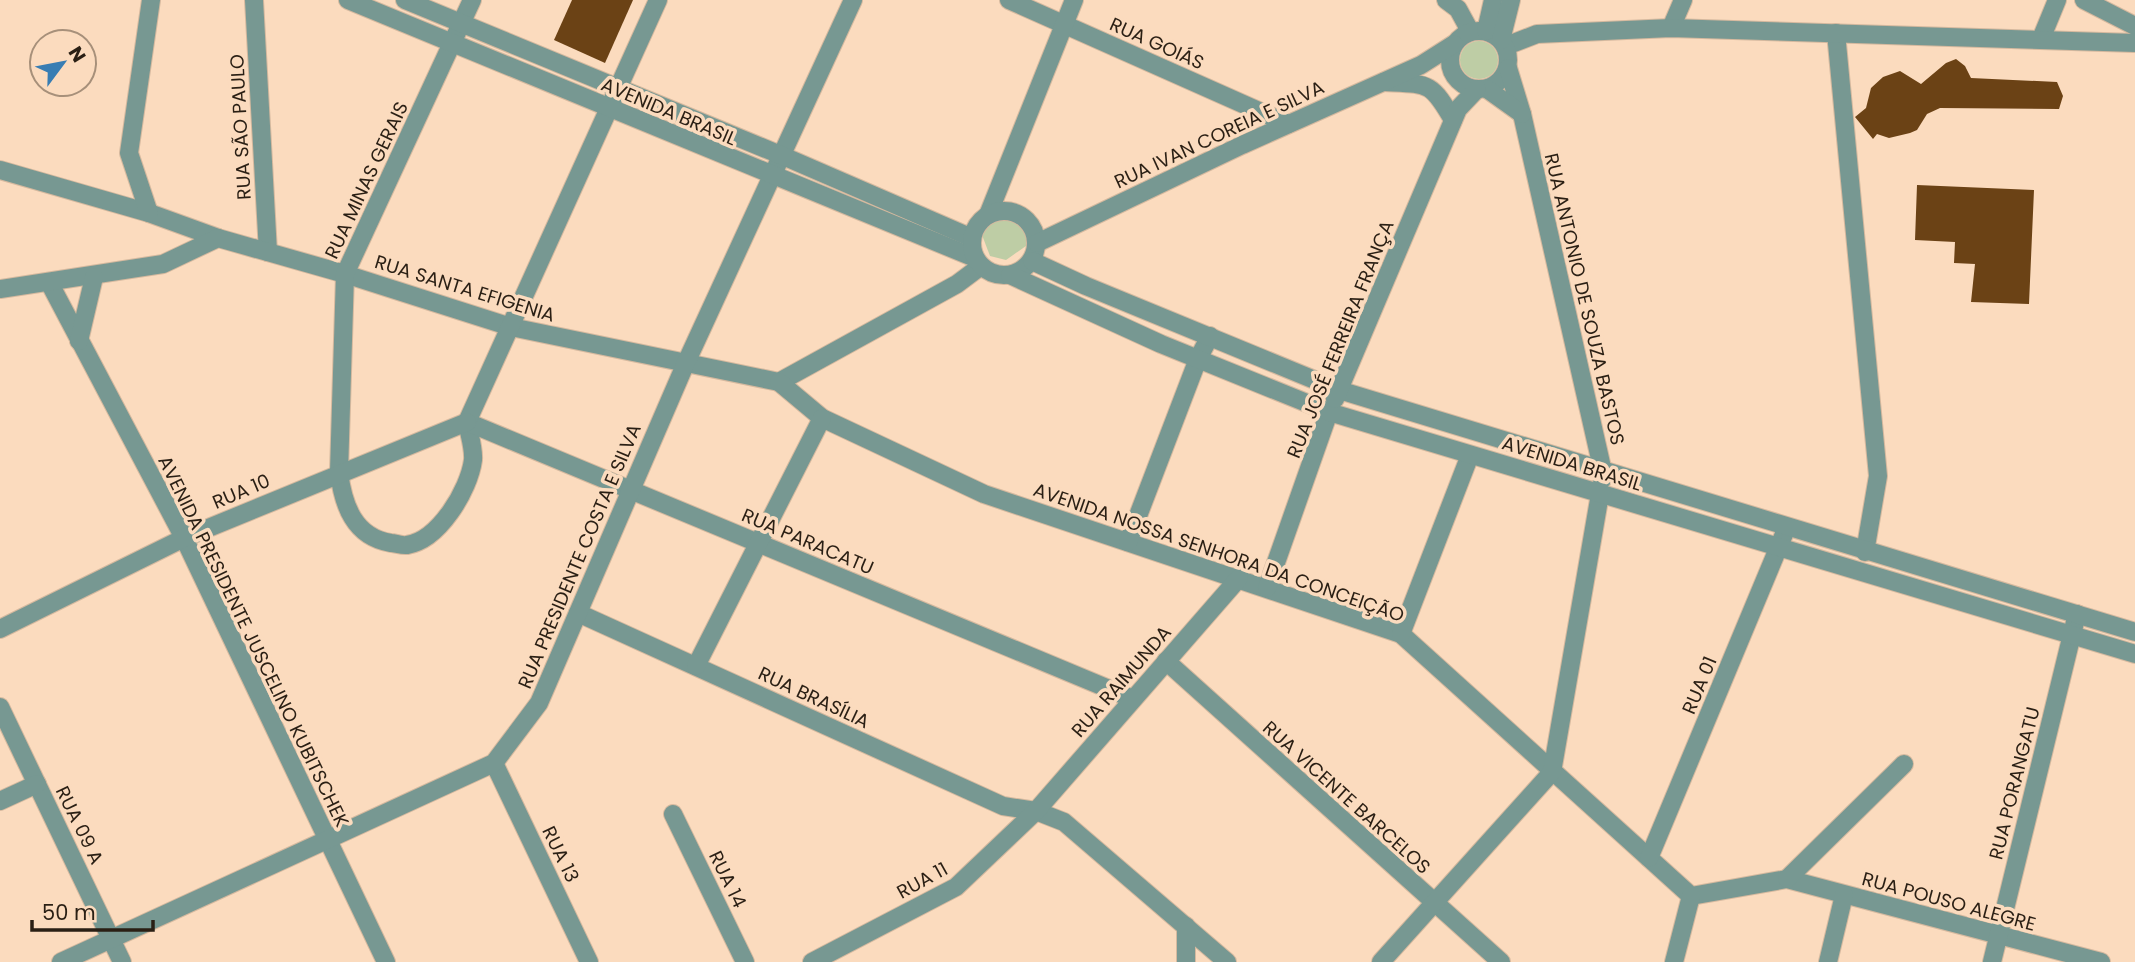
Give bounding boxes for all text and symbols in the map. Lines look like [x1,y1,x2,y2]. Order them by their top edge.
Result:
street label: RUA GOIÁS [1105,11,1208,76]
north arrow [28,28,98,98]
text: N [62,41,92,67]
street label: RUA SÃO PAULO [223,53,258,201]
street label: AVENIDA BRASIL [597,71,741,152]
street label: RUA IVAN COREIA E SILVA [1110,74,1329,195]
street label: RUA MINAS GERAIS [318,97,415,263]
street label: RUA ANTONIO DE SOUZA BASTOS [1538,150,1631,448]
street label: RUA JOSÉ FERREIRA FRANÇA [1280,216,1401,462]
street label: RUA SANTA EFIGENIA [371,248,558,329]
street label: RUA PRESIDENTE COSTA E SILVA [511,419,648,693]
street label: AVENIDA BRASIL [1499,429,1645,498]
street label: AVENIDA PRESIDENTE JUSCELINO KUBITSCHEK [152,451,356,831]
street label: RUA 10 [208,467,274,516]
street label: AVENIDA NOSSA SENHORA DA CONCEIÇÃO [1030,476,1408,629]
street label: RUA PARACATU [738,501,878,581]
street label: RUA RAIMUNDA [1065,619,1178,743]
street label: RUA 01 [1675,652,1724,718]
street label: RUA BRASÍLIA [754,660,874,735]
street label: RUA PORANGATU [1982,704,2047,862]
street label: RUA VICENTE BARCELOS [1257,715,1436,880]
street label: RUA 09 A [49,782,110,869]
street label: RUA 13 [535,822,586,887]
street label: RUA 14 [702,846,753,912]
street label: RUA 11 [892,855,953,905]
street label: RUA POUSO ALEGRE [1859,865,2039,938]
scale bar [32,888,152,932]
text: 50 m [42,898,96,927]

